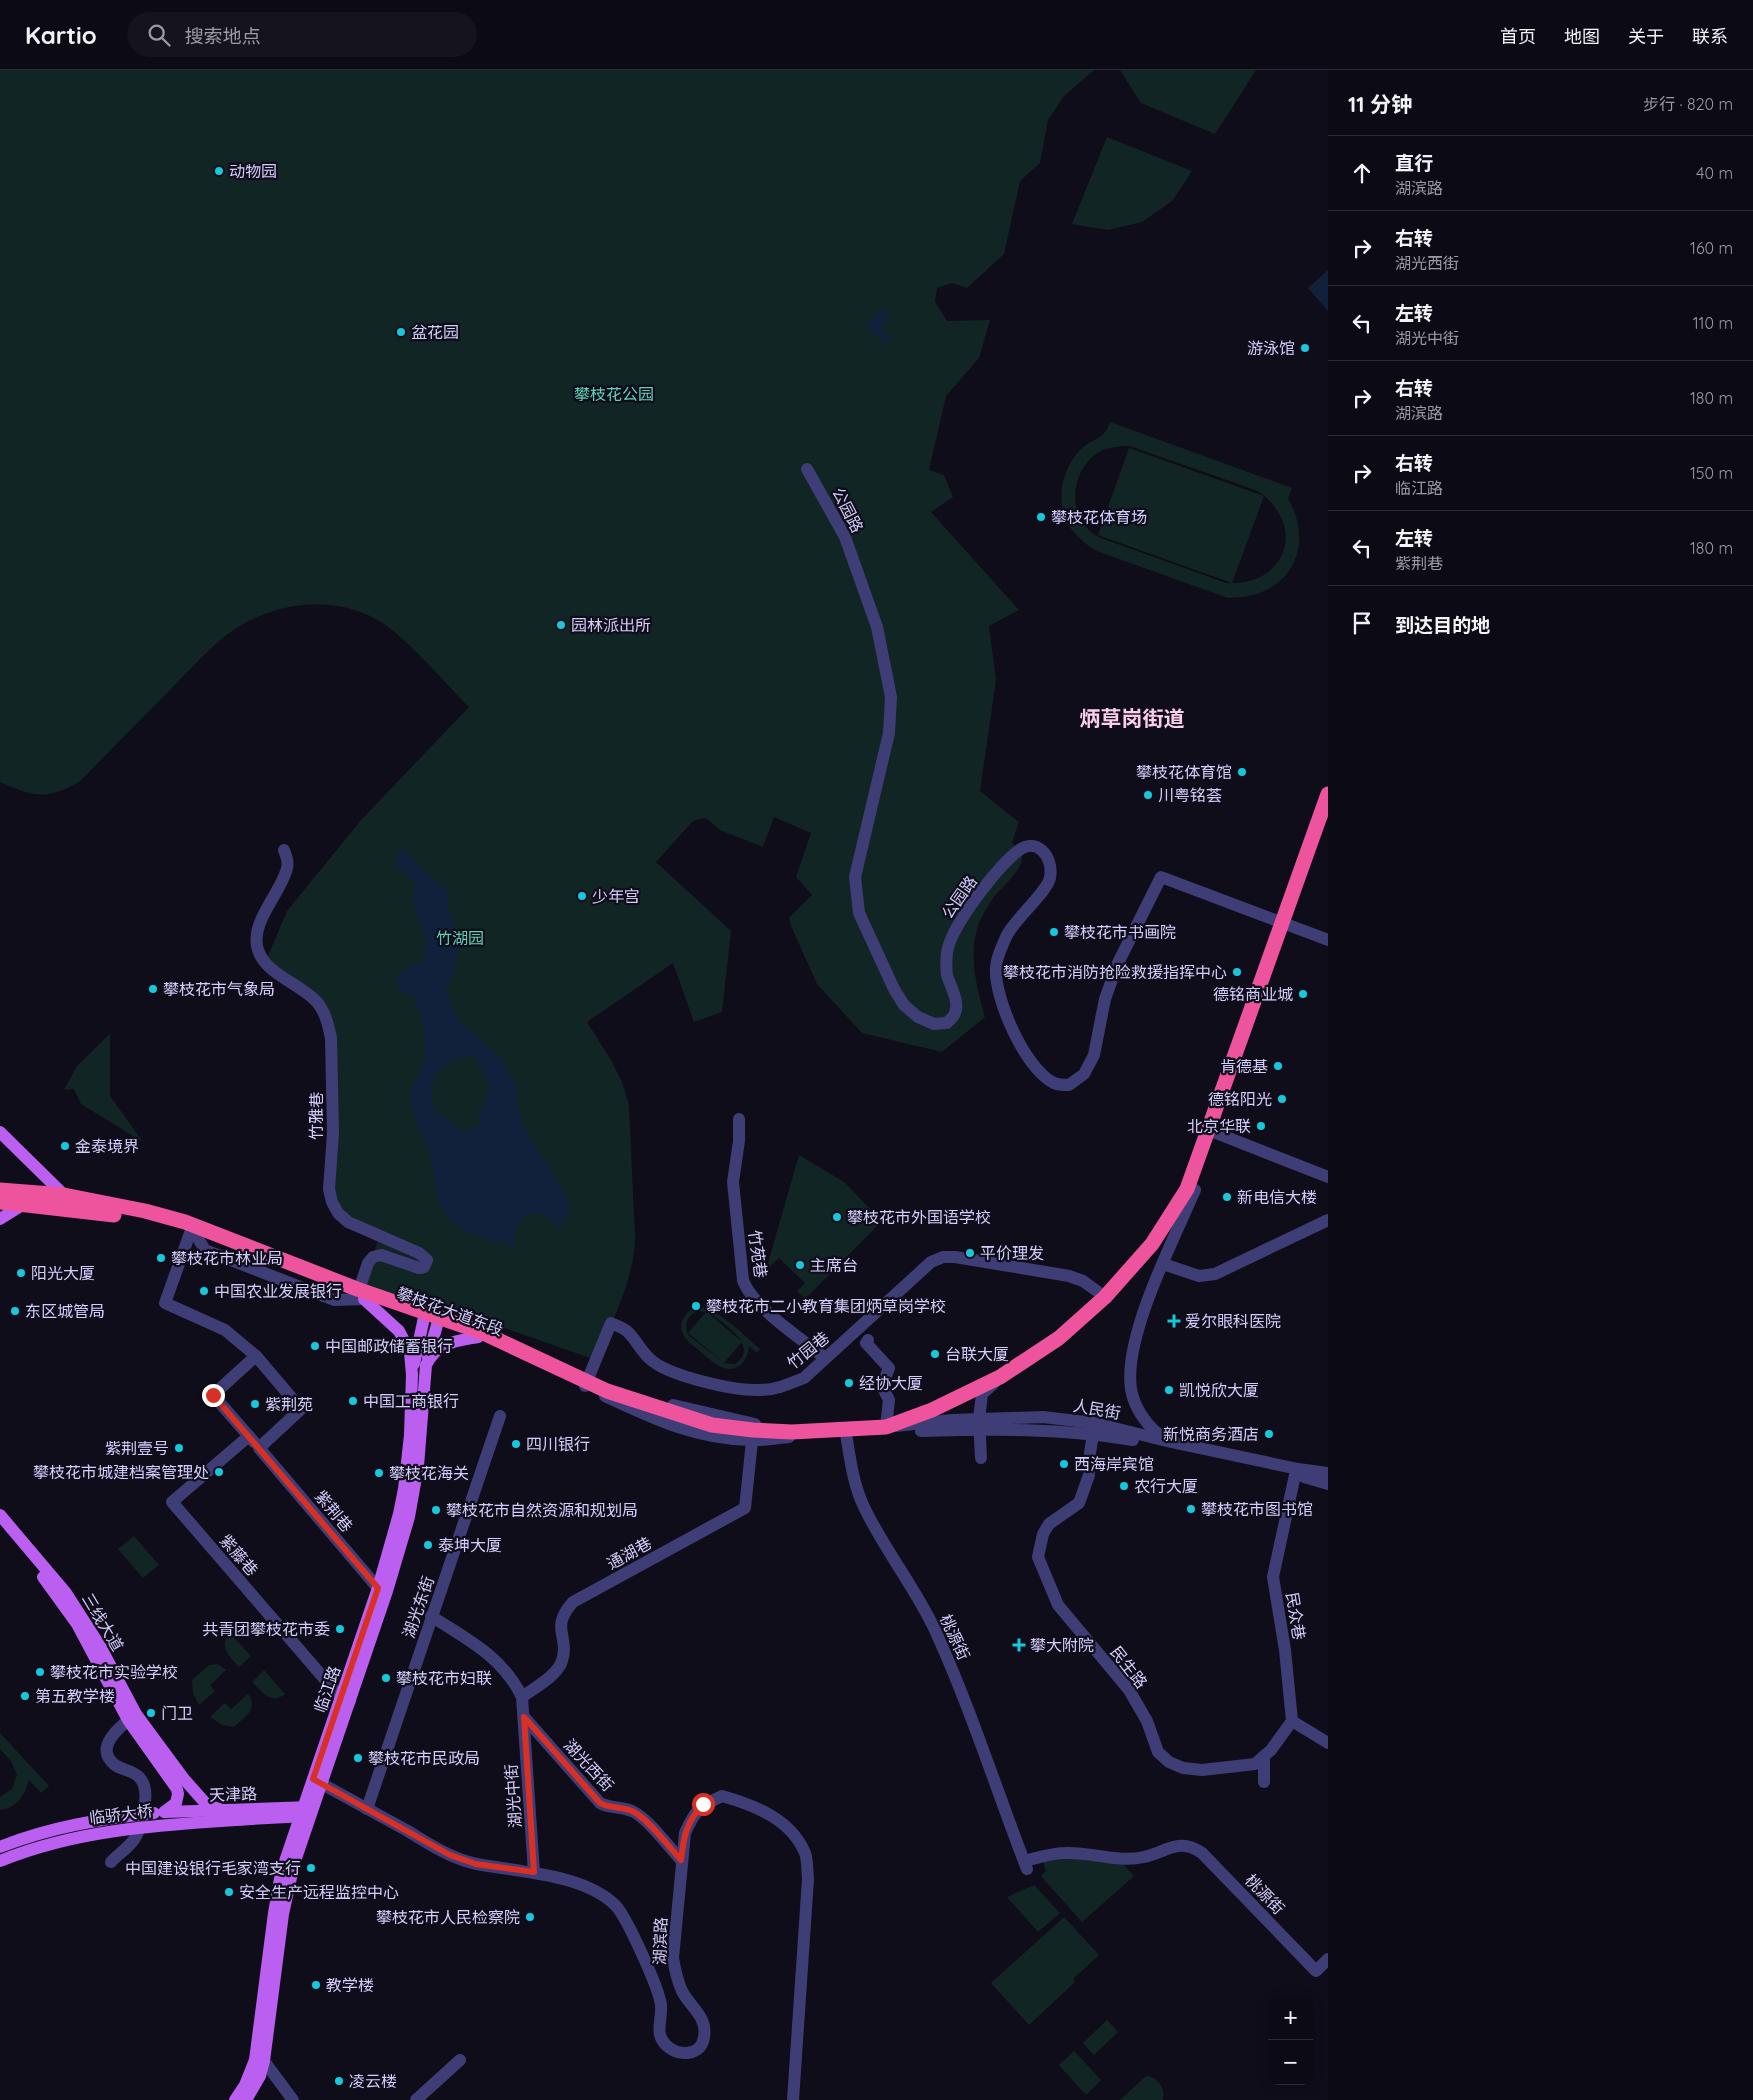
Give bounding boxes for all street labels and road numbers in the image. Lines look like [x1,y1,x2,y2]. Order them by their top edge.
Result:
street label: 公园路 [828,484,868,536]
street label: 公园路 [937,872,981,922]
street label: 竹雅巷 [306,1092,326,1140]
street label: 竹苑巷 [745,1229,771,1279]
street label: 攀枝花大道东段 [394,1282,506,1340]
street label: 竹园巷 [783,1327,833,1373]
street label: 人民街 [1072,1395,1122,1423]
street label: 紫荆巷 [311,1486,357,1536]
street label: 紫藤巷 [216,1530,262,1580]
street label: 通湖巷 [603,1533,655,1573]
street label: 湖光东街 [398,1573,438,1641]
street label: 三线大道 [78,1589,128,1655]
street label: 民众巷 [1282,1591,1310,1641]
street label: 桃源街 [936,1611,974,1663]
street label: 民生路 [1106,1642,1152,1692]
street label: 临江路 [310,1663,344,1715]
street label: 湖光西街 [560,1735,618,1795]
street label: 湖光中街 [501,1763,525,1829]
street label: 天津路 [209,1783,257,1805]
street label: 临骄大桥 [88,1800,154,1828]
street label: 桃源街 [1241,1870,1289,1918]
street label: 湖滨路 [649,1917,671,1965]

